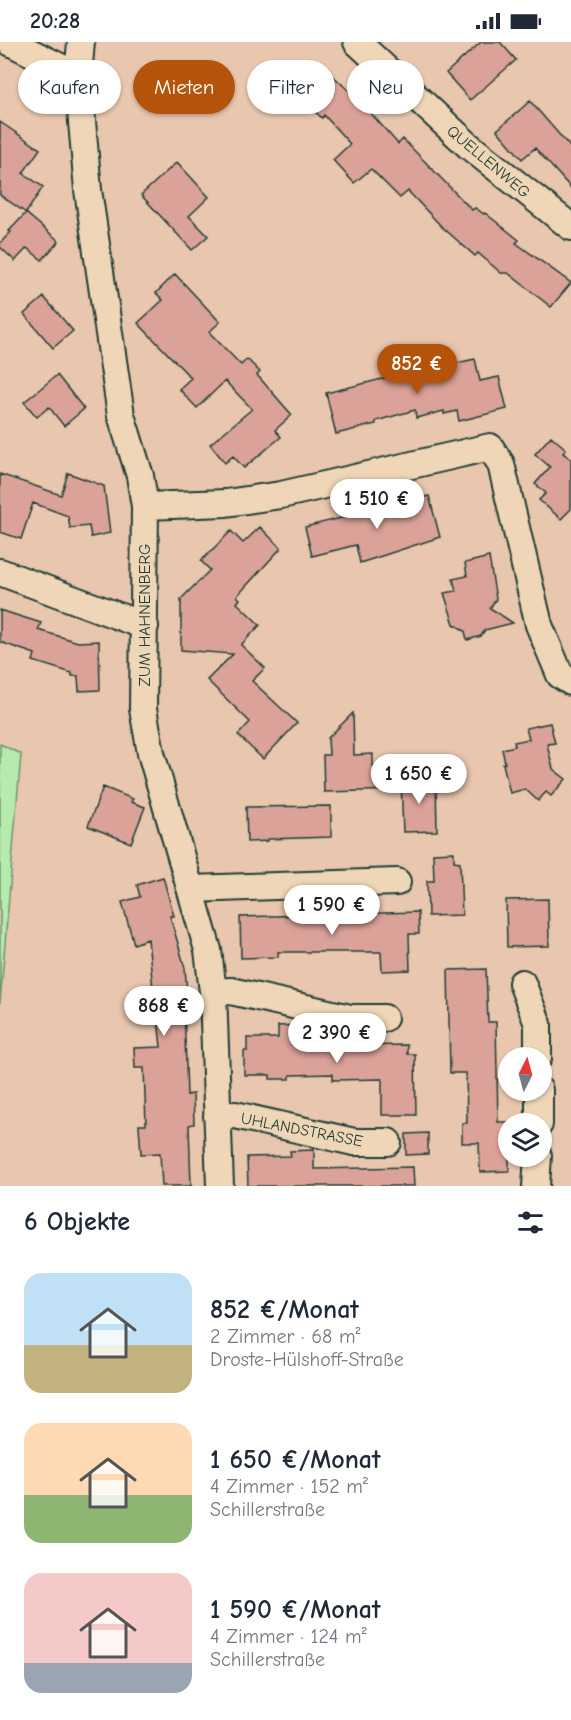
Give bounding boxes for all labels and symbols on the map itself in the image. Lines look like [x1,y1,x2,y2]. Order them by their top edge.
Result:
street label: QUELLENWEG [443,122,534,202]
pin: 852 € [375,344,459,395]
pin: 1 510 € [322,479,432,530]
street label: ZUM HAHNENBERG [136,544,154,686]
pin: 1 650 € [364,754,474,805]
pin: 1 590 € [277,885,387,936]
pin: 868 € [122,986,206,1037]
pin: 2 390 € [282,1013,392,1064]
north arrow [498,1047,552,1101]
street label: UHLANDSTRASSE [239,1109,365,1151]

